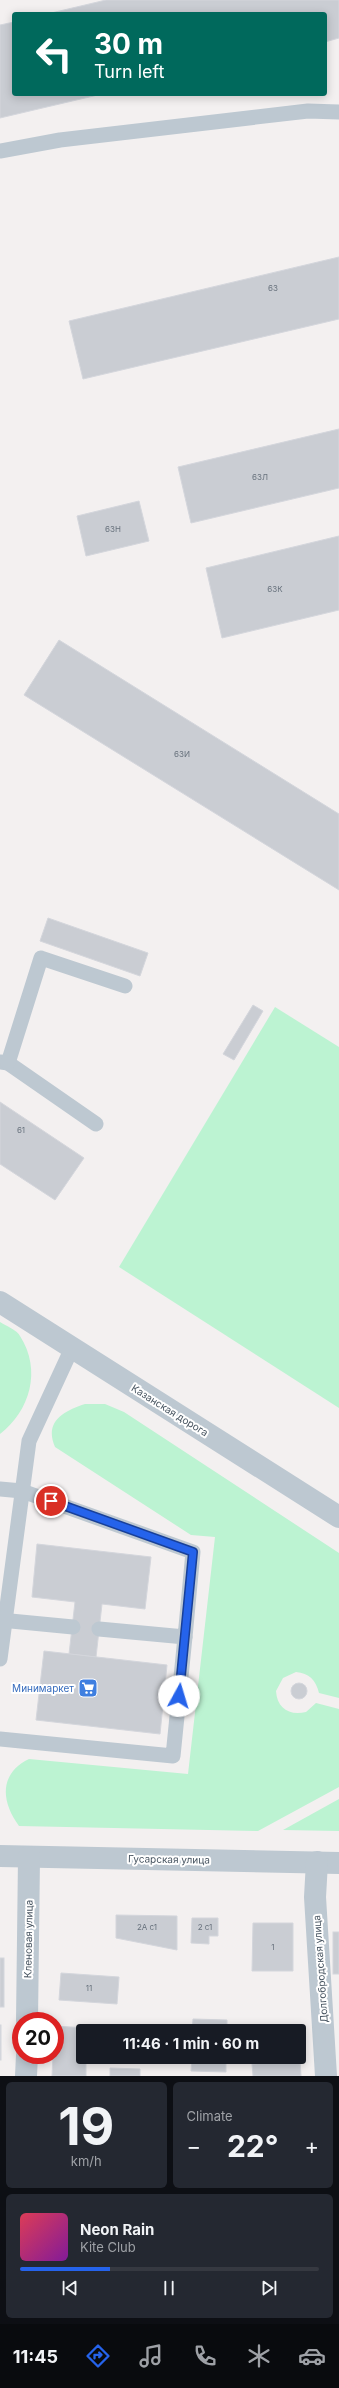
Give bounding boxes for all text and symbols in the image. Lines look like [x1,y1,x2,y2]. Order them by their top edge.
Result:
text: 30 m [94,27,163,61]
icon: left [28,28,80,80]
text: Turn left [94,61,164,82]
house number: 63 [268,283,278,293]
house number: 63Л [252,472,268,482]
house number: 63Н [105,524,121,534]
house number: 63К [267,584,283,594]
house number: 63И [174,749,190,759]
house number: 61 [17,1125,25,1135]
street label: Казанская дорога [129,1382,211,1438]
pin [34,1484,68,1518]
icon: arrive [40,1490,62,1512]
position arrow [158,1675,200,1717]
supermarket icon: Минимаркет [77,1677,99,1699]
place label: Минимаркет [12,1682,74,1694]
street label: Гусарская улица [128,1852,210,1866]
street label: Кленовая улица [21,1900,35,1978]
street label: Долгобродская улица [310,1915,330,2023]
house number: 2А с1 [137,1922,157,1932]
house number: 2 с1 [198,1922,212,1932]
house number: 1 [271,1942,275,1952]
house number: 11 [86,1983,92,1993]
speed limit sign: 20 [12,2012,64,2064]
text: 11:46 · 1 min · 60 m [123,2034,259,2053]
text: 19 [58,2095,114,2158]
text: Climate [187,2108,233,2124]
text: 22° [227,2128,279,2164]
text: − [187,2133,201,2159]
text: + [304,2133,319,2159]
text: km/h [71,2153,102,2169]
text: Neon Rain [80,2220,154,2239]
text: Kite Club [80,2239,136,2255]
icon: previous [59,2277,81,2299]
icon: pause [158,2277,180,2299]
icon: next [258,2277,280,2299]
icon: directions [84,2342,112,2370]
icon: music [137,2342,165,2370]
icon: phone [191,2342,219,2370]
icon: climate [245,2342,273,2370]
icon: car [298,2342,326,2370]
text: 11:45 [13,2346,58,2367]

